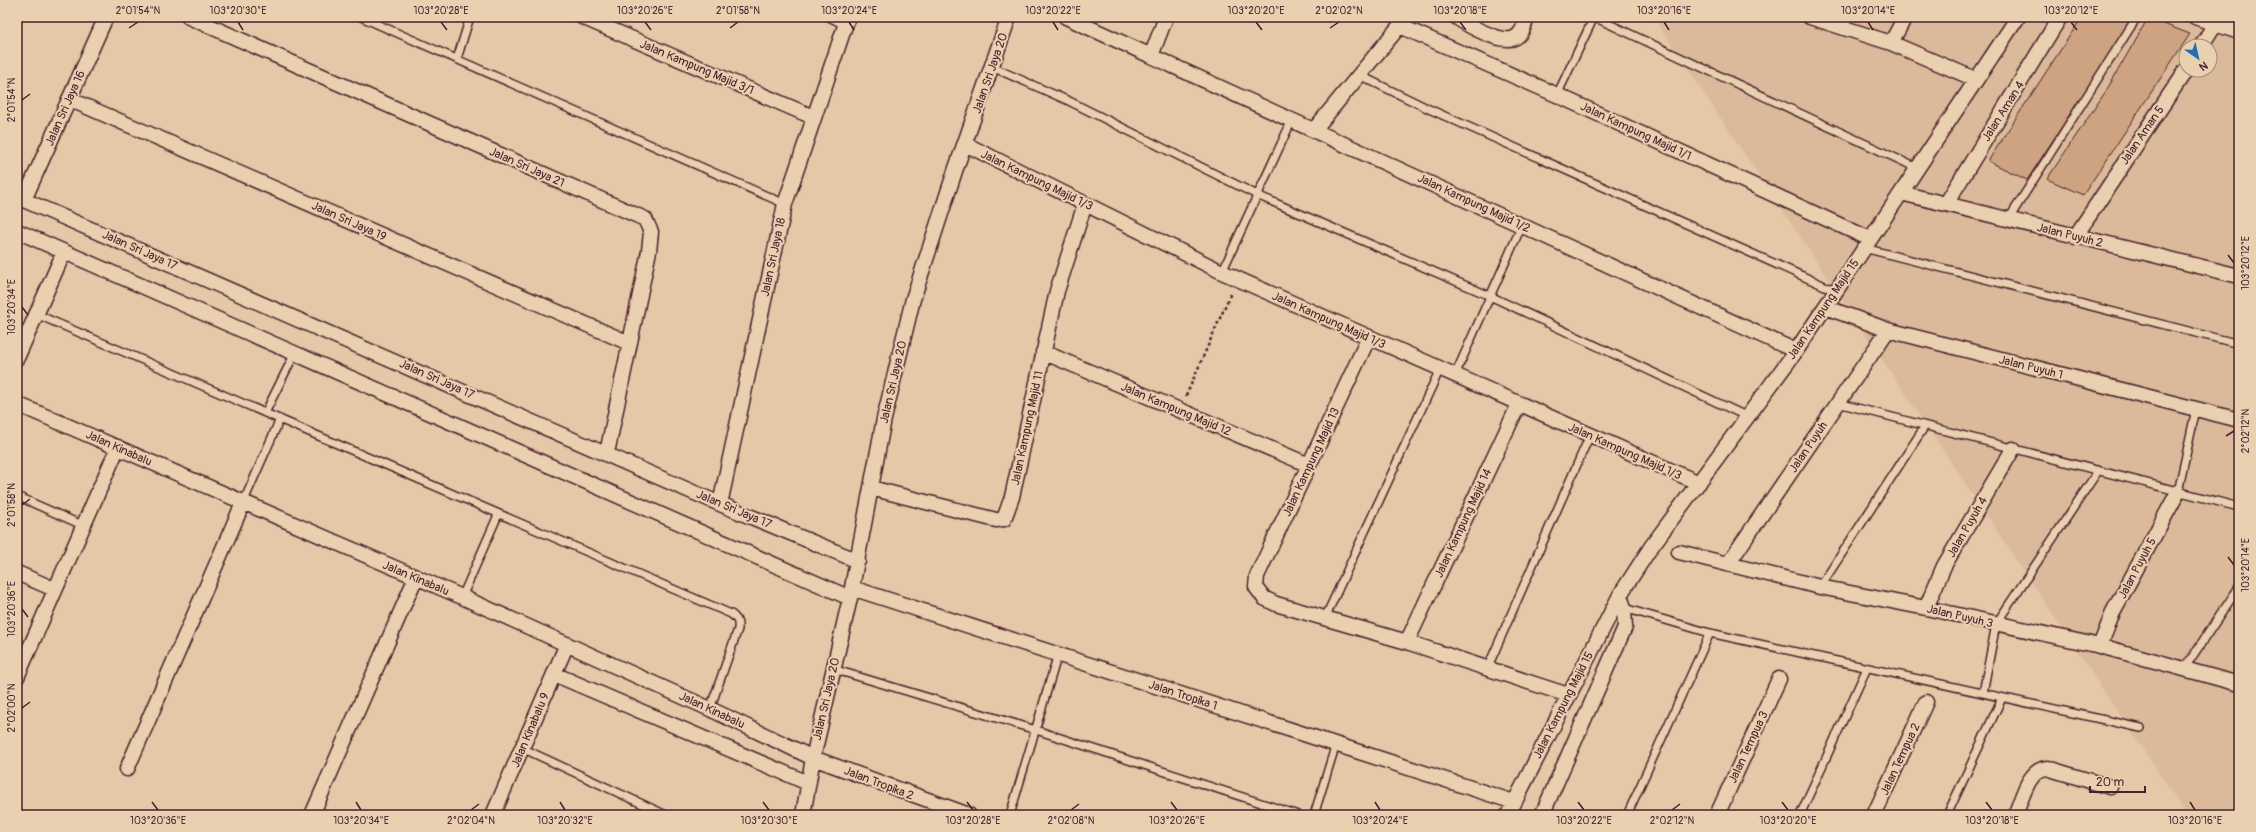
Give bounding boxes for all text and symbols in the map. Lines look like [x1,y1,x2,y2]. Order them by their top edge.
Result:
text: 2°01'54"N [116,5,161,17]
text: 103°20'30"E [210,5,266,17]
text: 103°20'28"E [414,5,469,17]
text: 103°20'26"E [617,5,673,17]
text: 2°01'58"N [716,5,760,17]
text: 103°20'24"E [821,5,877,17]
text: 103°20'22"E [1025,5,1081,17]
text: 103°20'20"E [1228,5,1284,17]
text: 2°02'02"N [1315,5,1363,17]
text: 103°20'18"E [1433,5,1487,17]
text: 103°20'16"E [1637,5,1691,17]
text: 103°20'14"E [1841,5,1895,17]
text: 103°20'12"E [2044,5,2098,17]
street label: Jalan Sri Jaya 20 [970,31,1011,115]
street label: Jalan Kampung Majid 3/1 [637,37,756,98]
north arrow [2178,38,2218,78]
text: N [2196,58,2210,74]
street label: Jalan Sri Jaya 16 [42,68,89,148]
text: 2°01'54"N [6,77,18,122]
street label: Jalan Aman 4 [1979,78,2028,144]
street label: Jalan Kampung Majid 1/1 [1578,99,1694,164]
street label: Jalan Aman 5 [2117,103,2168,168]
street label: Jalan Sri Jaya 21 [487,144,567,191]
street label: Jalan Kampung Majid 1/3 [978,147,1095,214]
street label: Jalan Kampung Majid 1/2 [1415,171,1533,236]
street label: Jalan Sri Jaya 19 [309,198,389,245]
street label: Jalan Sri Jaya 18 [758,216,789,298]
street label: Jalan Puyuh 2 [2035,220,2105,251]
street label: Jalan Sri Jaya 17 [100,227,180,274]
text: 103°20'12"E [2240,236,2252,290]
street label: Jalan Kampung Majid 15 [1784,256,1863,362]
text: 103°20'34"E [6,279,18,335]
street label: Jalan Kampung Majid 1/3 [1270,289,1388,352]
street label: Jalan Sri Jaya 20 [877,339,910,425]
street label: Jalan Puyuh 1 [1997,352,2064,383]
street label: Jalan Sri Jaya 17 [397,356,477,403]
street label: Jalan Kampung Majid 11 [1008,370,1047,487]
street label: Jalan Kampung Majid 12 [1118,379,1233,440]
street label: Jalan Kampung Majid 13 [1280,405,1343,519]
text: 2°02'12"N [2240,408,2252,453]
street label: Jalan Puyuh [1786,419,1831,476]
street label: Jalan Kampung Majid 1/3 [1566,420,1684,483]
street label: Jalan Kinabalu [83,427,154,470]
street label: Jalan Kampung Majid 14 [1432,466,1495,580]
text: 2°01'58"N [6,483,18,527]
street label: Jalan Sri Jaya 17 [694,487,774,532]
street label: Jalan Puyuh 4 [1944,494,1991,560]
street label: Jalan Puyuh 5 [2115,535,2160,601]
text: 103°20'14"E [2240,538,2252,592]
street label: Jalan Kinabalu [380,558,451,599]
text: 103°20'36"E [6,581,18,637]
street label: Jalan Puyuh 3 [1925,602,1995,631]
street label: Jalan Kampung Majid 15 [1530,649,1597,761]
street label: Jalan Sri Jaya 20 [810,656,843,742]
street label: Jalan Tropika 1 [1147,677,1219,714]
text: 2°02'00"N [6,683,18,732]
street label: Jalan Kinabalu [677,689,747,732]
street label: Jalan Kinabalu 9 [508,691,553,770]
street label: Jalan Tempua 3 [1725,709,1772,786]
street label: Jalan Tempua 2 [1877,721,1924,798]
street label: Jalan Tropika 2 [842,763,916,804]
scale bar [2090,768,2145,794]
text: 20 m [2096,775,2125,790]
text: 103°20'36"E [130,815,186,827]
text: 103°20'34"E [333,815,389,827]
text: 2°02'04"N [447,815,495,827]
text: 103°20'32"E [537,815,593,827]
text: 103°20'30"E [741,815,797,827]
text: 103°20'28"E [946,815,1001,827]
text: 2°02'08"N [1047,815,1095,827]
text: 103°20'26"E [1149,815,1205,827]
text: 103°20'24"E [1352,815,1408,827]
text: 103°20'22"E [1556,815,1612,827]
text: 2°02'12"N [1650,815,1695,827]
text: 103°20'20"E [1760,815,1816,827]
text: 103°20'18"E [1965,815,2019,827]
text: 103°20'16"E [2168,815,2222,827]

